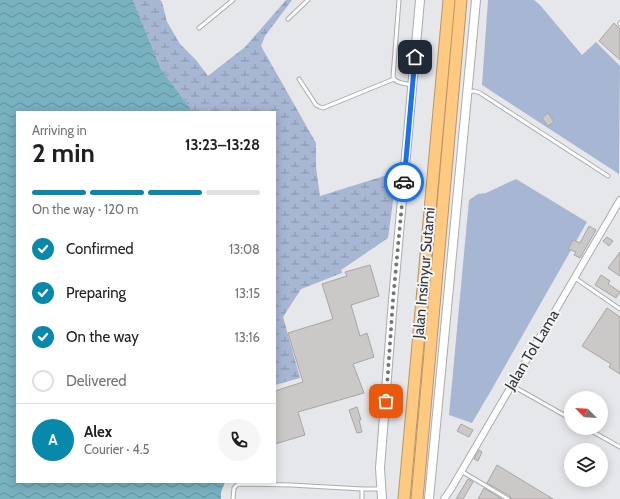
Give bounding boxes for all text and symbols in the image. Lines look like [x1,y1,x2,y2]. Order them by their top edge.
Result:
pin [398,40,432,74]
icon: home [404,46,426,68]
text: Arriving in [32,122,87,138]
text: 13:23–13:28 [185,136,260,154]
text: 2 min [32,137,95,169]
courier [384,162,424,202]
icon: car [393,171,415,193]
text: On the way · 120 m [32,201,138,217]
street label: Jalan Insinyur Sutami [409,207,439,340]
icon: check [32,238,54,260]
text: Confirmed [66,240,134,258]
text: 13:08 [229,241,260,257]
icon: check [32,282,54,304]
text: Preparing [66,284,126,302]
text: 13:15 [235,285,260,301]
street label: Jalan Tol Lama [500,306,563,394]
icon: check [32,326,54,348]
text: On the way [66,328,139,346]
text: 13:16 [234,329,260,345]
text: Delivered [66,372,127,390]
pin [369,384,403,418]
icon: bag [375,390,397,412]
north arrow [564,391,608,435]
map controls [564,391,608,487]
button: phone [218,419,260,461]
text: Alex [84,423,112,441]
text: A [48,431,58,449]
text: Courier · 4.5 [84,441,149,457]
button: layers [564,443,608,487]

